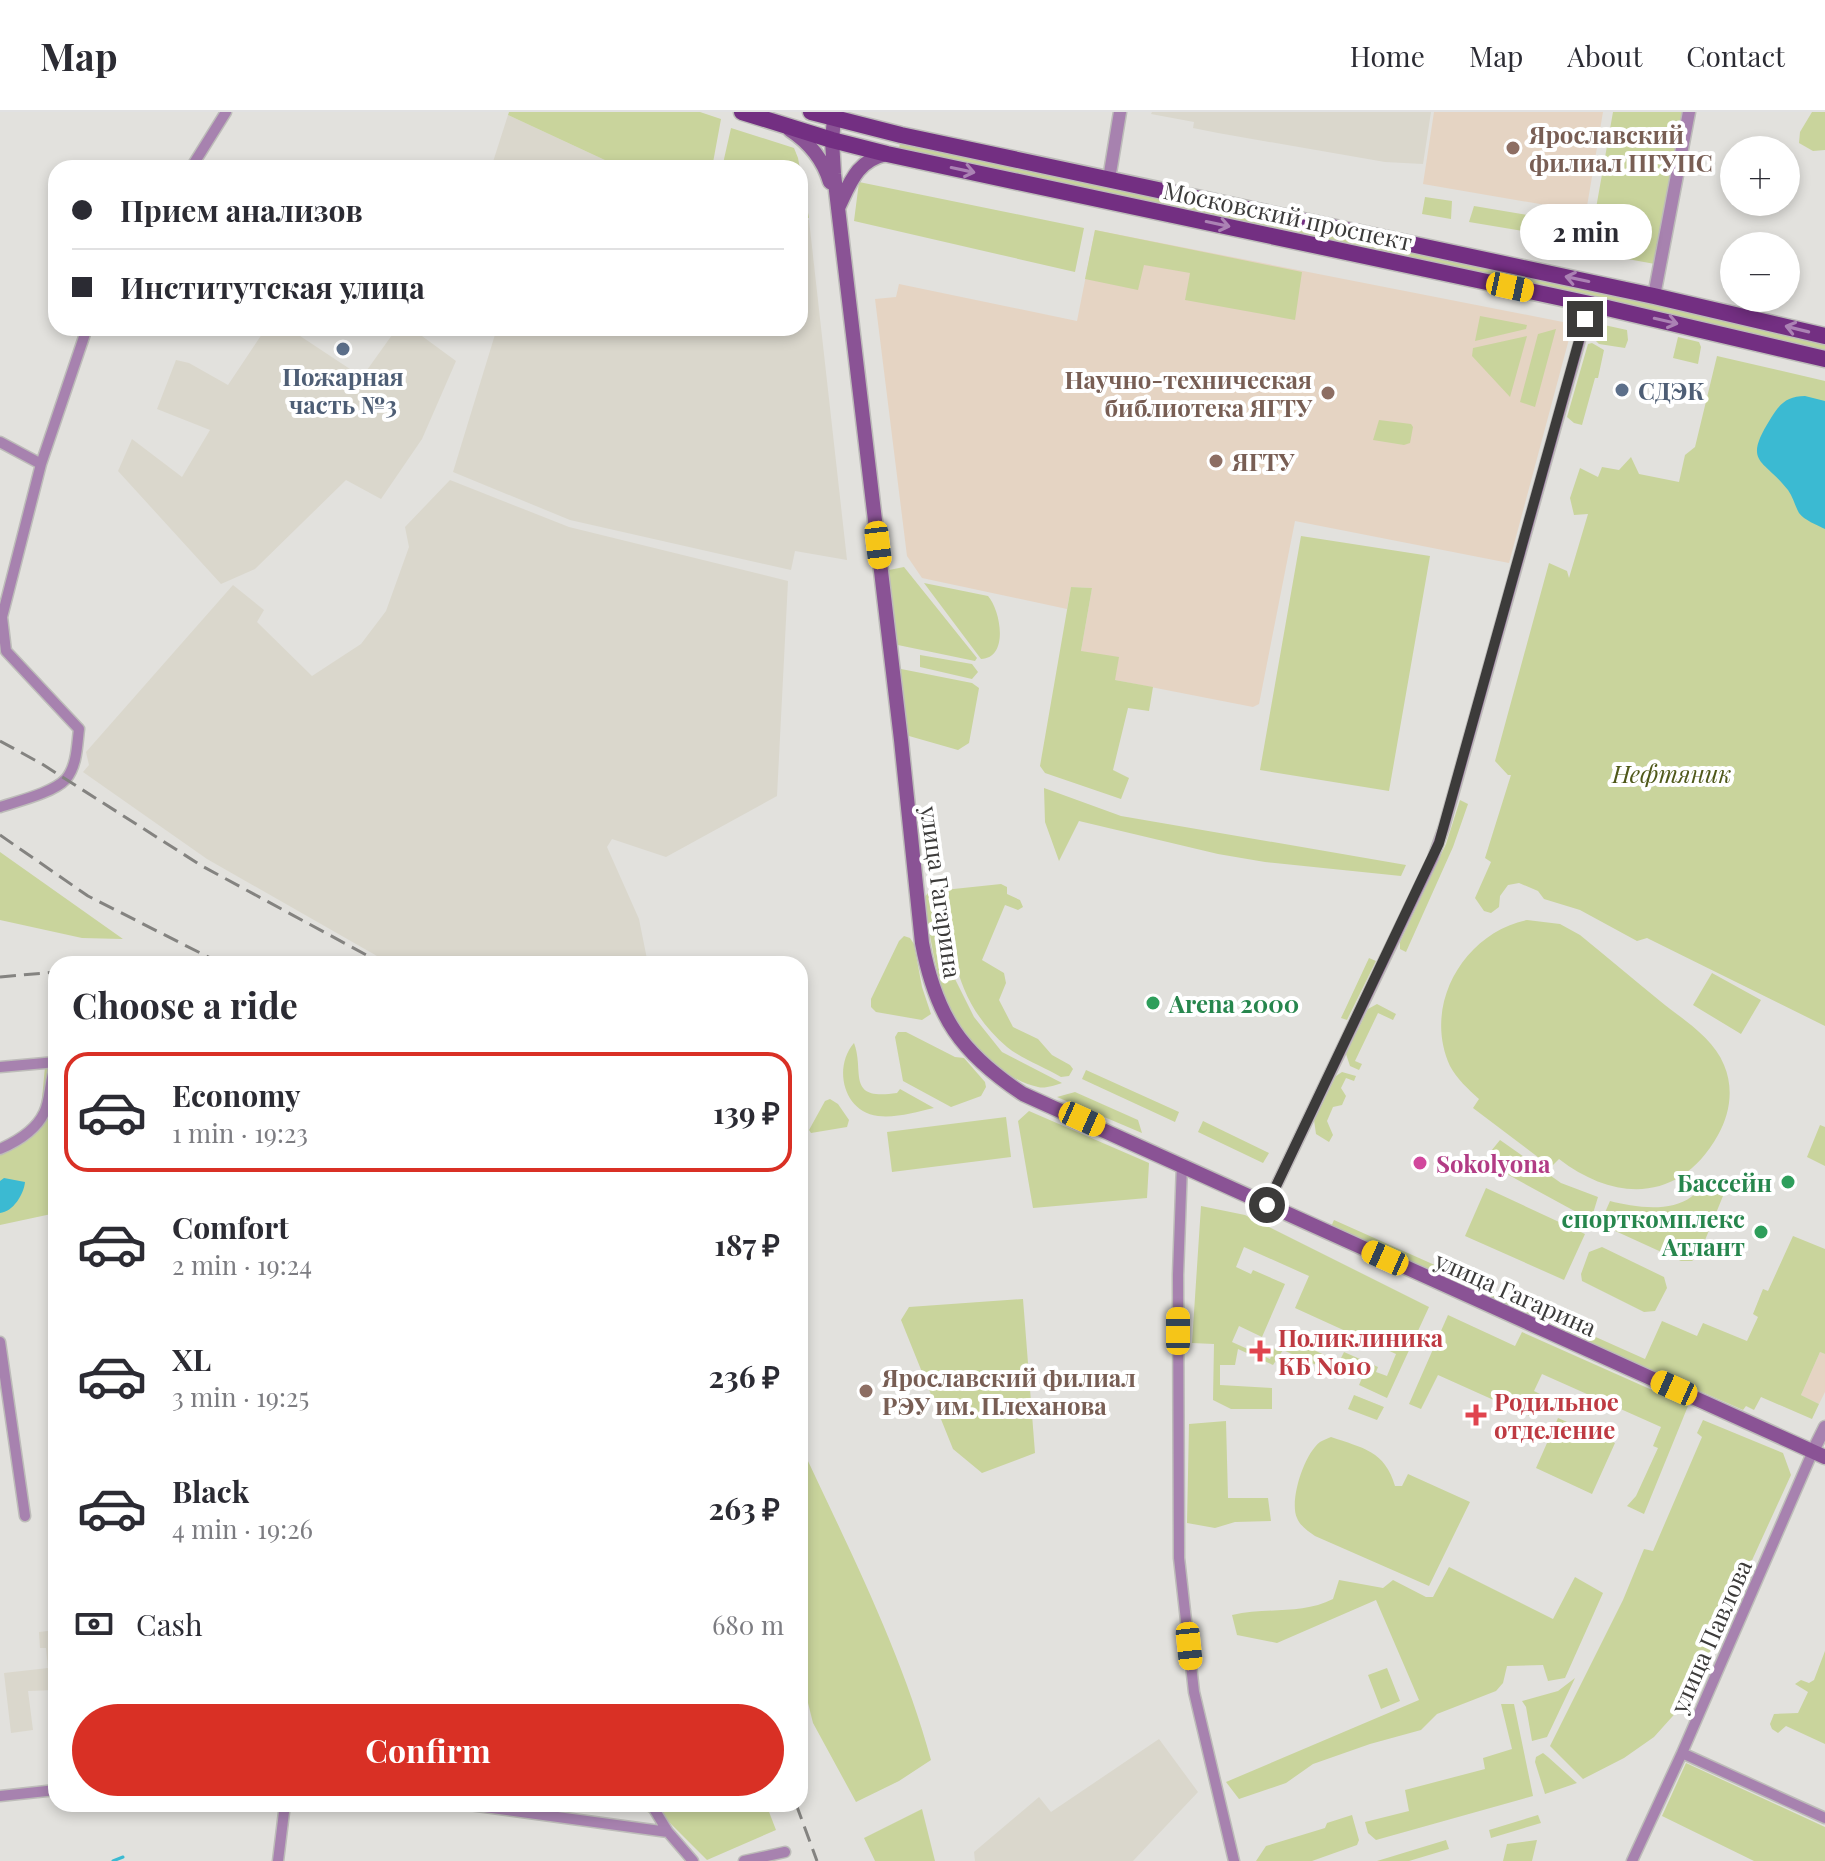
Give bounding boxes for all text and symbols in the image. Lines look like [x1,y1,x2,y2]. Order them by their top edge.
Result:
text: Map [40,30,117,81]
text: Home [1350,37,1425,74]
text: Map [1469,37,1523,74]
text: About [1567,37,1642,74]
text: Contact [1686,37,1785,74]
place label: Ярославский филиал ПГУПС [1528,118,1713,178]
map controls [1720,136,1800,312]
button: + [1720,136,1800,216]
marker: Ярославский филиал ПГУПС [1504,139,1522,157]
one-way arrow [950,163,976,178]
street label: Московский проспект [1161,173,1415,257]
text: Прием анализов [120,190,363,230]
callout: 2 min [1519,203,1651,259]
text: 2 min [1552,214,1620,249]
one-way arrow [1204,217,1230,232]
button: − [1720,232,1800,312]
text: Институтская улица [120,267,425,307]
car [1484,270,1536,304]
one-way arrow [1565,271,1591,286]
route end [1567,301,1603,337]
one-way arrow [1653,314,1678,329]
one-way arrow [1784,320,1810,335]
marker: Пожарная часть №3 [334,340,352,358]
place label: Пожарная часть №3 [282,360,404,420]
place label: Научно-техническая библиотека ЯГТУ [1065,363,1313,423]
place label: СДЭК [1638,374,1705,406]
marker: СДЭК [1613,381,1631,399]
marker: Научно-техническая библиотека ЯГТУ [1319,384,1337,402]
place label: ЯГТУ [1231,445,1295,477]
marker: ЯГТУ [1207,452,1225,470]
car [863,520,893,570]
park label: Нефтяник [1611,757,1732,789]
street label: улица Гагарина [914,803,970,980]
text: Choose a ride [72,980,298,1028]
place label: Arena 2000 [1168,987,1299,1019]
marker: Arena 2000 [1144,994,1162,1012]
text: Economy [172,1075,301,1115]
icon: car [76,1076,148,1148]
text: 139 ₽ [713,1092,780,1132]
car [1055,1098,1109,1140]
text: 1 min · 19:23 [172,1115,308,1150]
place label: Sokolyona [1436,1147,1551,1179]
marker: Sokolyona [1411,1154,1429,1172]
place label: Бассейн [1677,1166,1772,1198]
marker: Бассейн [1779,1173,1797,1191]
route start [1249,1187,1285,1223]
place label: спорткомплекс Атлант [1562,1202,1745,1262]
text: Comfort [172,1207,289,1247]
icon: car [76,1208,148,1280]
marker: спорткомплекс Атлант [1752,1223,1770,1241]
text: 187 ₽ [714,1224,780,1264]
car [1358,1237,1412,1279]
street label: улица Гагарина [1429,1243,1602,1343]
text: 2 min · 19:24 [172,1247,312,1282]
car [1166,1307,1190,1355]
place label: Поликлиника КБ No10 [1278,1321,1444,1381]
text: XL [172,1339,211,1379]
icon: car [76,1340,148,1412]
marker: Поликлиника КБ No10 [1249,1340,1271,1362]
text: 236 ₽ [708,1356,780,1396]
place label: Ярославский филиал РЭУ им. Плеханова [881,1361,1136,1421]
car [1647,1367,1701,1409]
text: 3 min · 19:25 [172,1379,309,1414]
marker: Ярославский филиал РЭУ им. Плеханова [857,1382,875,1400]
place label: Родильное отделение [1494,1385,1619,1445]
marker: Родильное отделение [1465,1404,1487,1426]
text: Black [172,1471,249,1511]
icon: car [76,1472,148,1544]
text: 263 ₽ [709,1488,780,1528]
text: 4 min · 19:26 [172,1511,313,1546]
street label: улица Павлова [1661,1554,1758,1719]
icon: cash [72,1602,116,1646]
text: Cash [136,1604,203,1644]
text: 680 m [712,1607,784,1642]
car [1175,1621,1203,1671]
button: Confirm [72,1704,784,1796]

